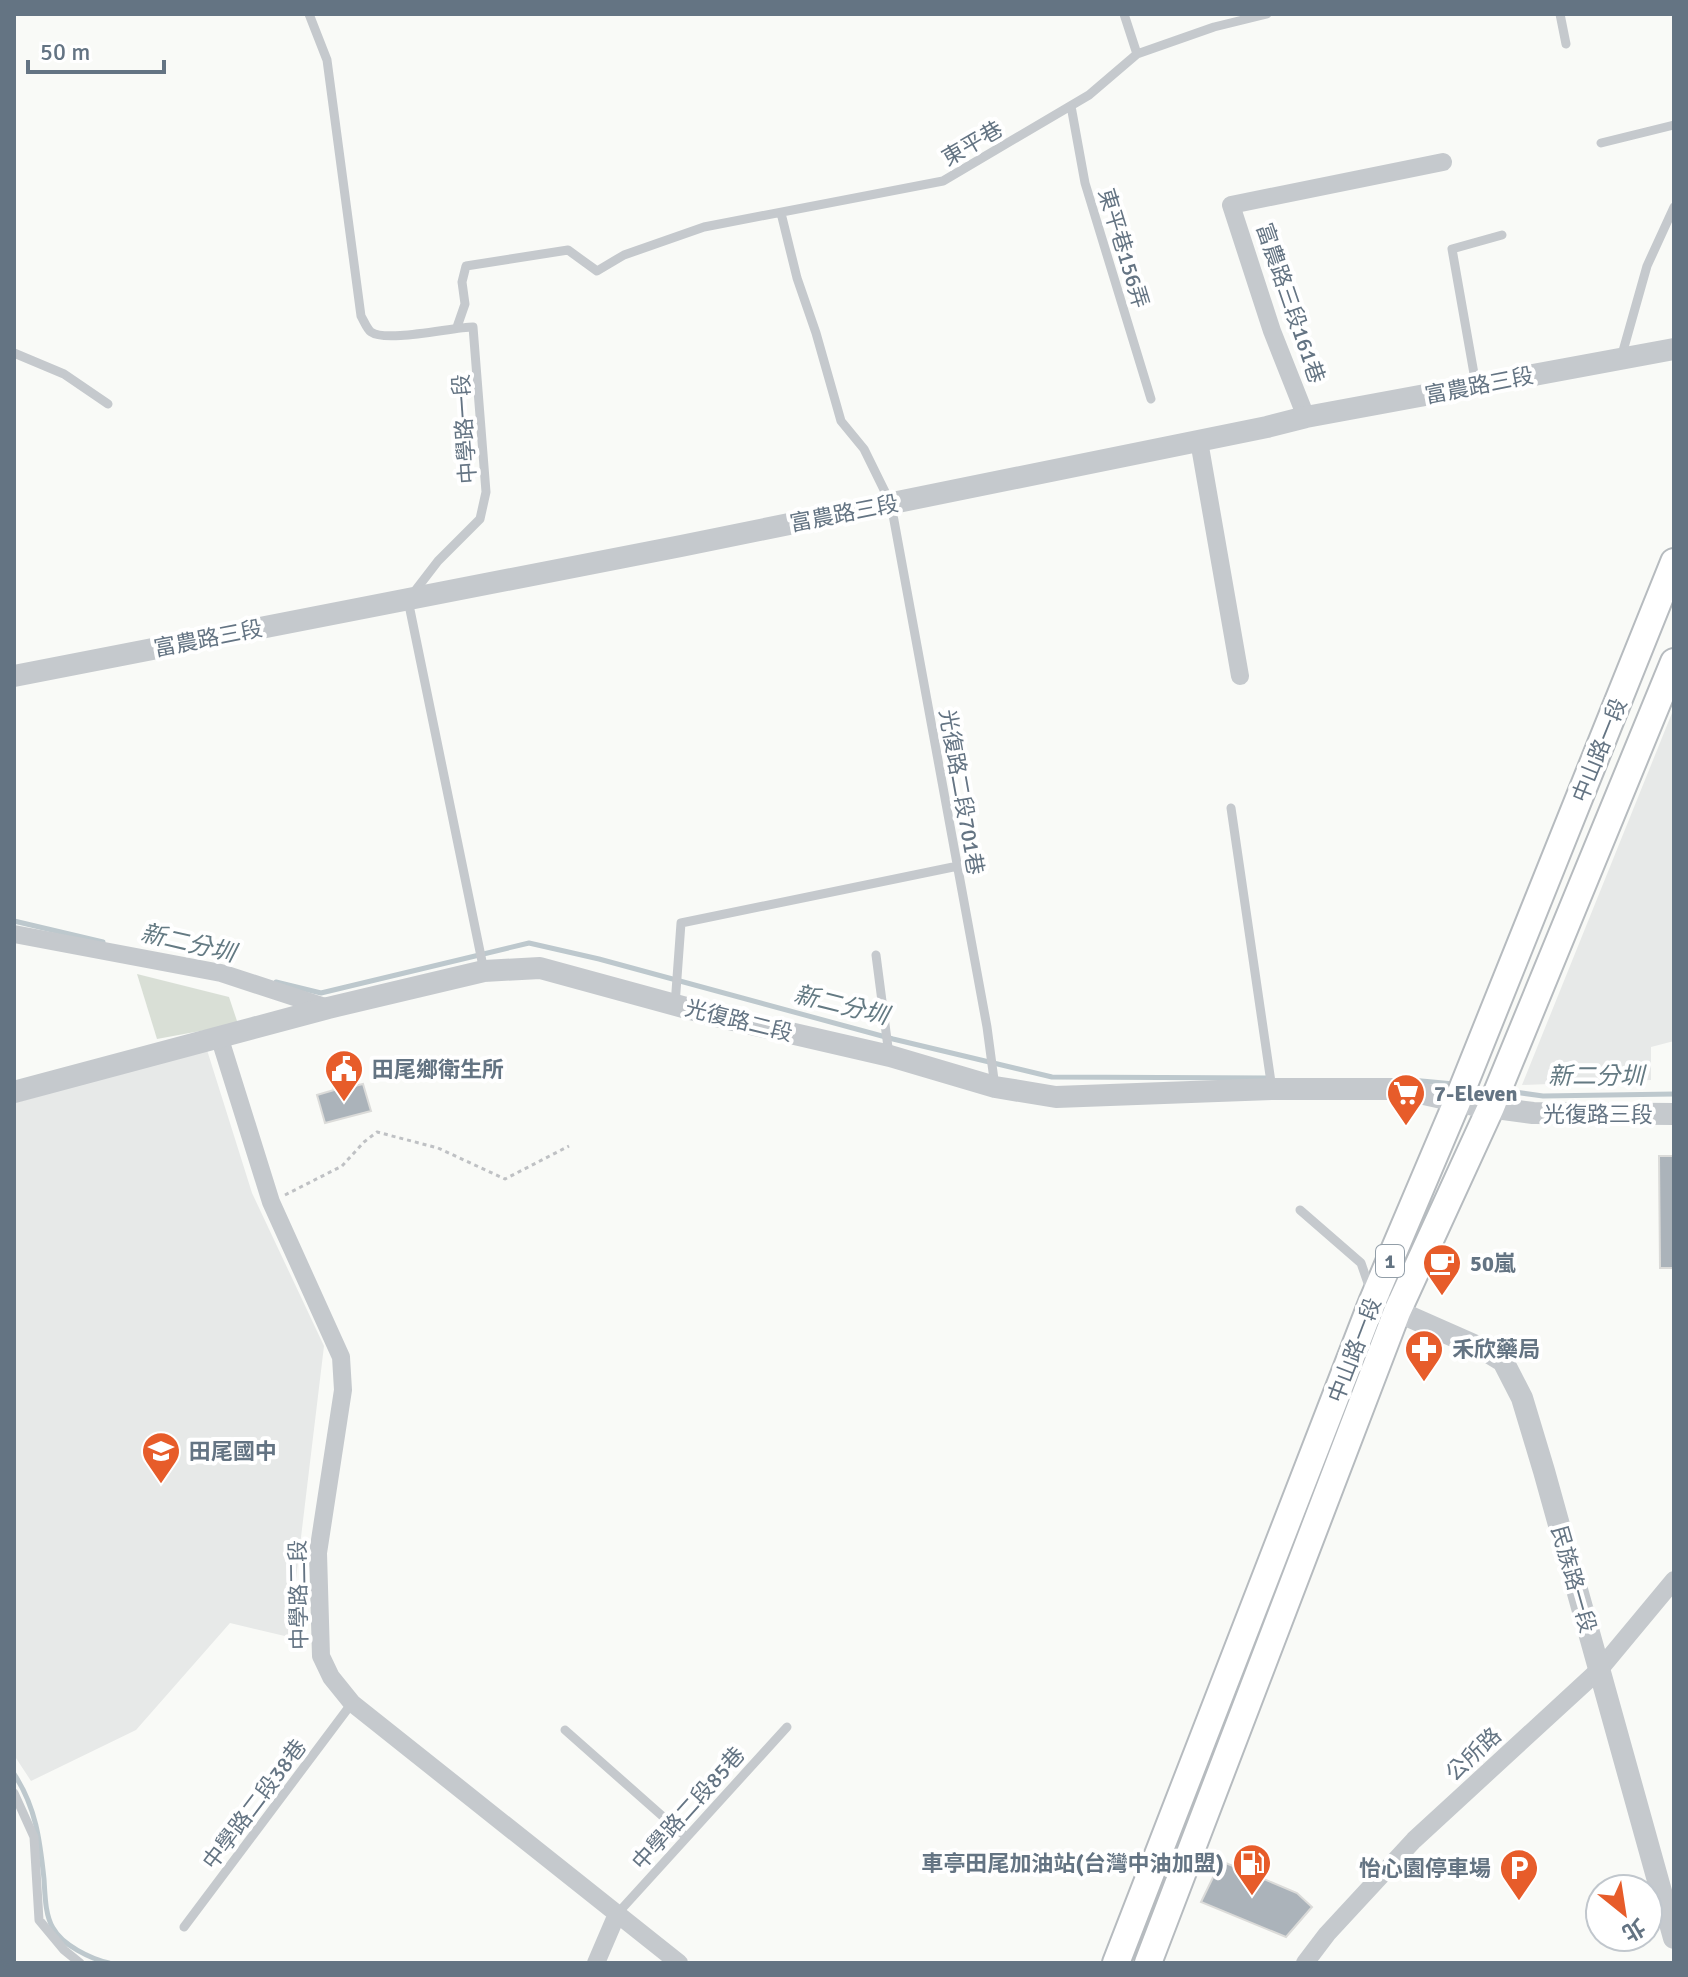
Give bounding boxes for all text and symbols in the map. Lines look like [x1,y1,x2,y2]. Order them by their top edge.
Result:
scale bar [28,24,164,74]
text: 50 m [40,37,90,67]
street label: 東平巷 [937,115,1008,172]
street label: 東平巷156弄 [1093,185,1155,311]
street label: 富農路三段161巷 [1250,220,1331,387]
street label: 富農路三段 [1423,362,1536,409]
street label: 中學路一段 [447,373,482,485]
street label: 富農路三段 [788,490,901,537]
street label: 富農路三段 [152,615,265,662]
street label: 中山路一段 [1566,694,1633,806]
street label: 光復路二段701巷 [934,707,989,877]
water label: 新二分圳 [138,918,241,969]
water label: 新二分圳 [791,979,894,1032]
street label: 光復路二段 [682,994,796,1047]
public building icon: 田尾鄉衛生所 [323,1048,365,1103]
place label: 田尾鄉衛生所 [372,1056,504,1083]
water label: 新二分圳 [1548,1061,1647,1091]
supermarket icon: 7-Eleven [1385,1072,1427,1127]
place label: 7-Eleven [1434,1080,1517,1107]
street label: 光復路三段 [1543,1101,1653,1128]
cafe icon: 50嵐 [1421,1242,1463,1297]
road number: 1 [1376,1245,1404,1277]
place label: 50嵐 [1470,1250,1516,1277]
street label: 中山路一段 [1322,1294,1387,1406]
pharmacy icon: 禾欣藥局 [1403,1328,1445,1383]
place label: 禾欣藥局 [1452,1336,1540,1363]
school or university icon: 田尾國中 [140,1430,182,1485]
place label: 田尾國中 [189,1438,277,1465]
street label: 民族路一段 [1545,1523,1602,1636]
street label: 中學路二段 [284,1540,313,1650]
street label: 公所路 [1440,1722,1507,1787]
street label: 中學路二段38巷 [197,1734,312,1875]
street label: 中學路二段85巷 [626,1741,751,1875]
fuel station icon: 車亭田尾加油站(台灣中油加盟) [1231,1842,1273,1897]
parking icon: 怡心園停車場 [1498,1847,1540,1902]
place label: 車亭田尾加油站(台灣中油加盟) [921,1850,1224,1877]
place label: 怡心園停車場 [1359,1855,1491,1882]
north arrow [1584,1873,1664,1953]
text: 北 [1617,1913,1650,1947]

